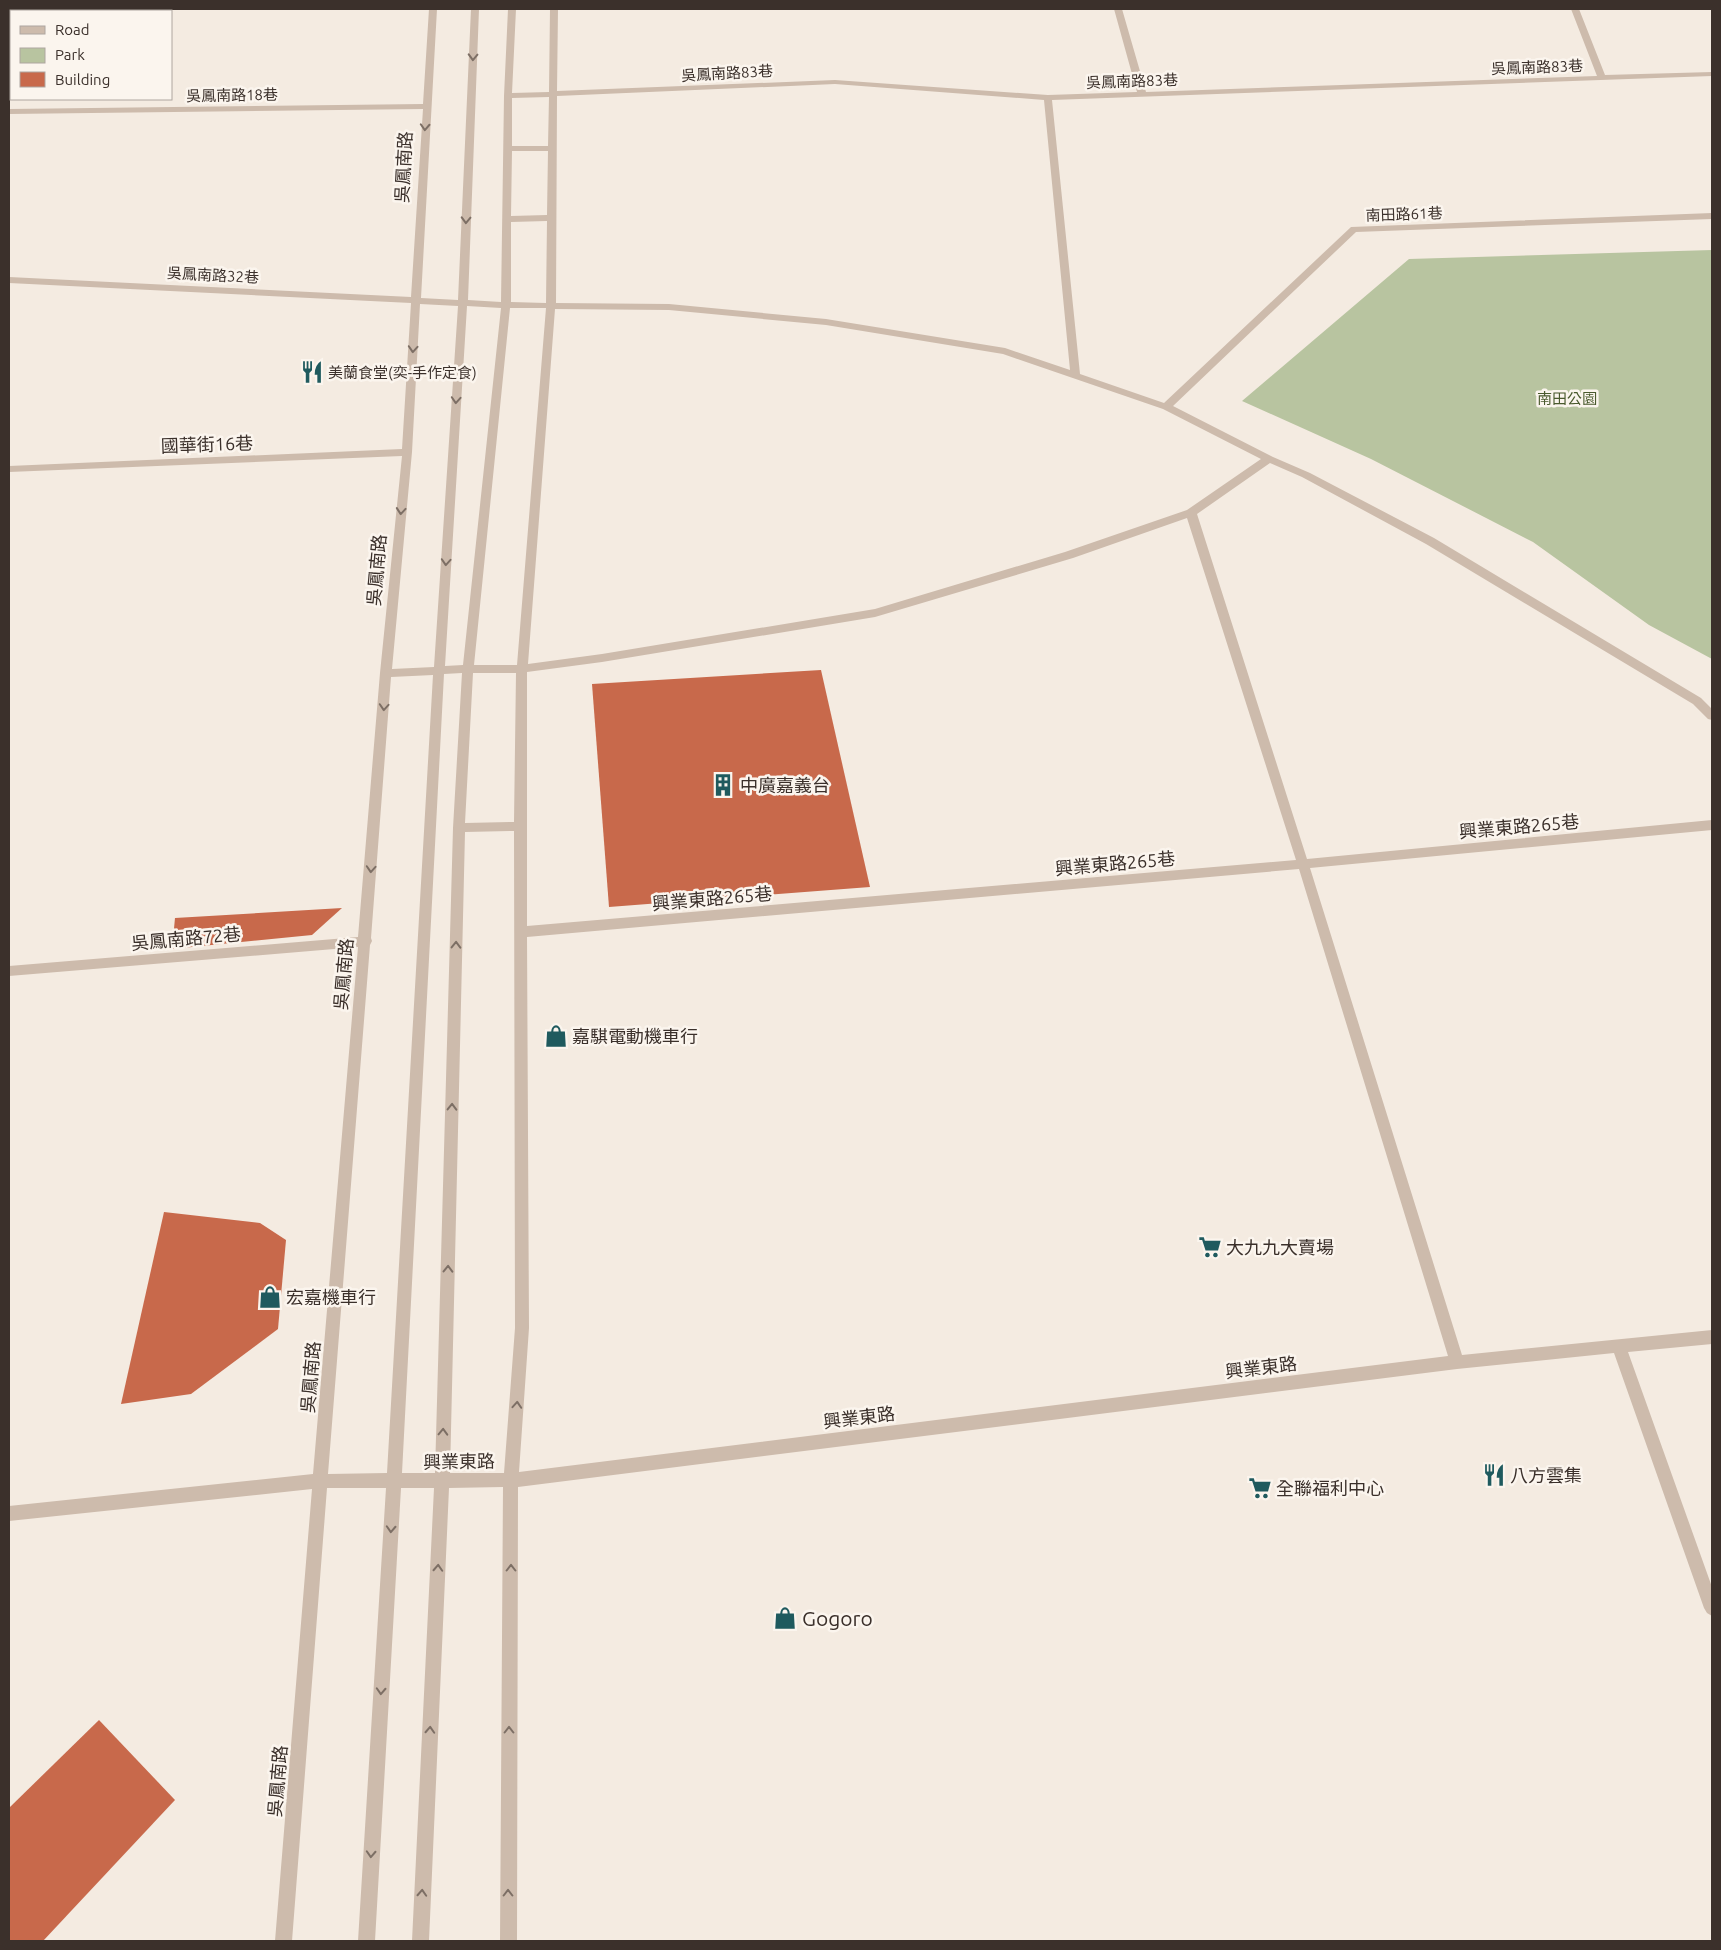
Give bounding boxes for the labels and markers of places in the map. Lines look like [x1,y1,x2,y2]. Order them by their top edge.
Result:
restaurant icon: 美蘭食堂(奕-手作定食) [299,359,325,385]
place label: 美蘭食堂(奕-手作定食) [328,364,477,381]
building icon: 中廣嘉義台 [710,772,736,798]
place label: 中廣嘉義台 [740,775,830,795]
shop icon: 嘉騏電動機車行 [543,1023,569,1049]
place label: 嘉騏電動機車行 [572,1026,698,1046]
supermarket icon: 大九九大賣場 [1197,1234,1223,1260]
place label: 大九九大賣場 [1226,1237,1334,1257]
shop icon: 宏嘉機車行 [257,1284,283,1310]
place label: 宏嘉機車行 [286,1287,376,1307]
restaurant icon: 八方雲集 [1481,1462,1507,1488]
place label: 八方雲集 [1510,1465,1582,1485]
supermarket icon: 全聯福利中心 [1247,1475,1273,1501]
place label: 全聯福利中心 [1276,1478,1384,1498]
shop icon: Gogoro [772,1605,798,1631]
place label: Gogoro [802,1606,873,1630]

